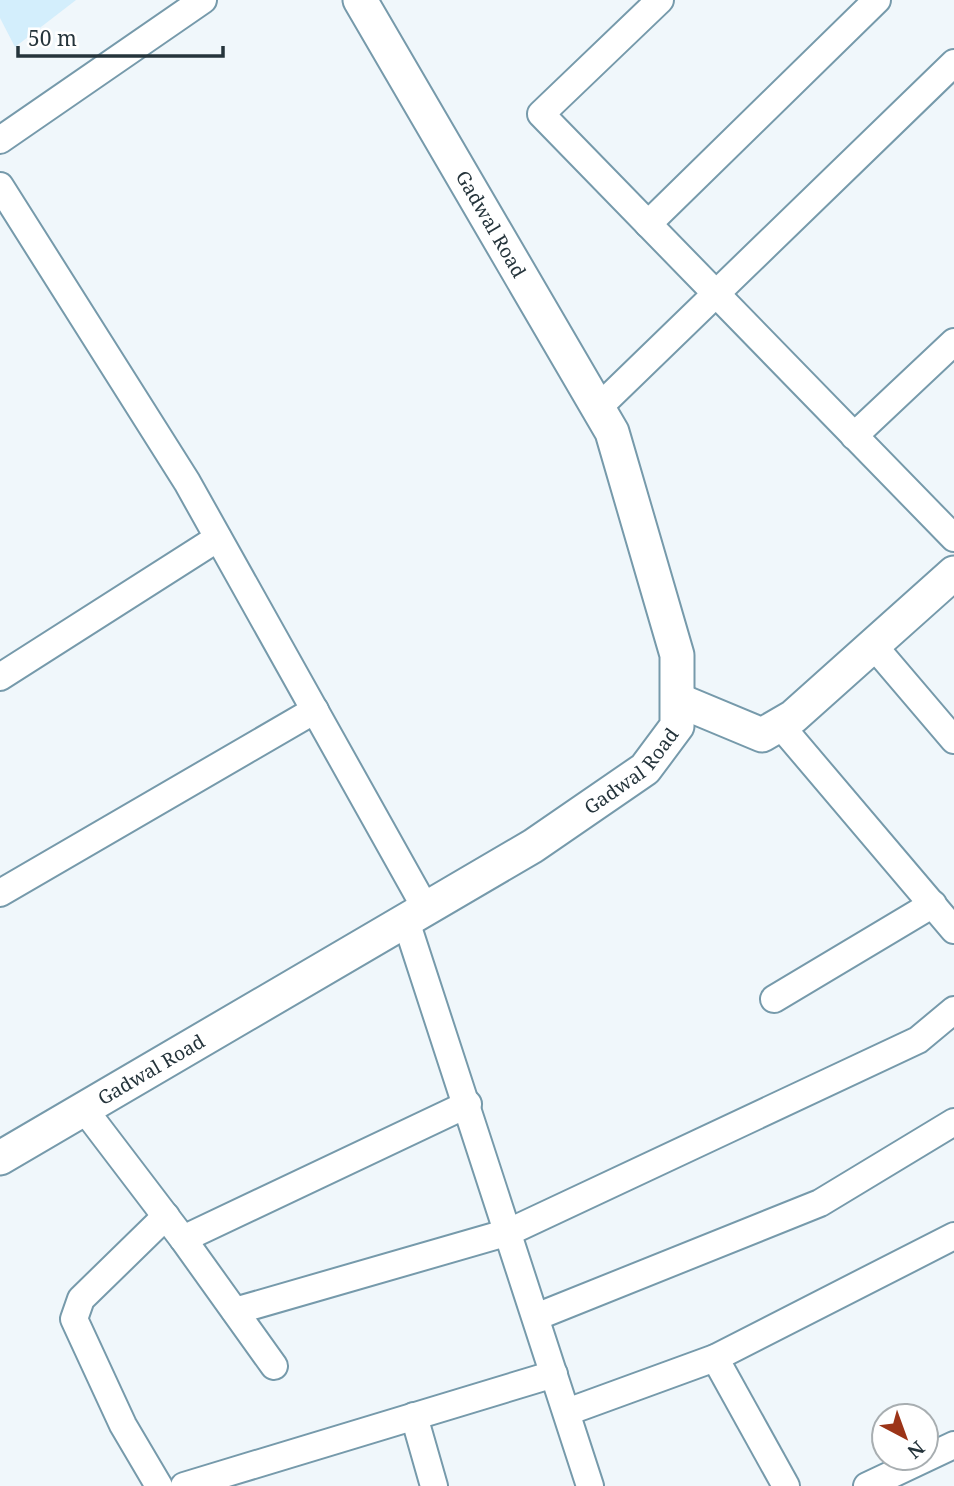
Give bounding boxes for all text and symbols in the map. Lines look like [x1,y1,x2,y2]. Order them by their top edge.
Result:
scale bar [18,14,222,58]
text: 50 m [28,24,77,52]
street label: Gadwal Road [450,166,532,283]
street label: Gadwal Road [579,722,684,820]
street label: Gadwal Road [93,1028,210,1111]
north arrow [870,1402,940,1472]
text: N [902,1435,930,1465]

